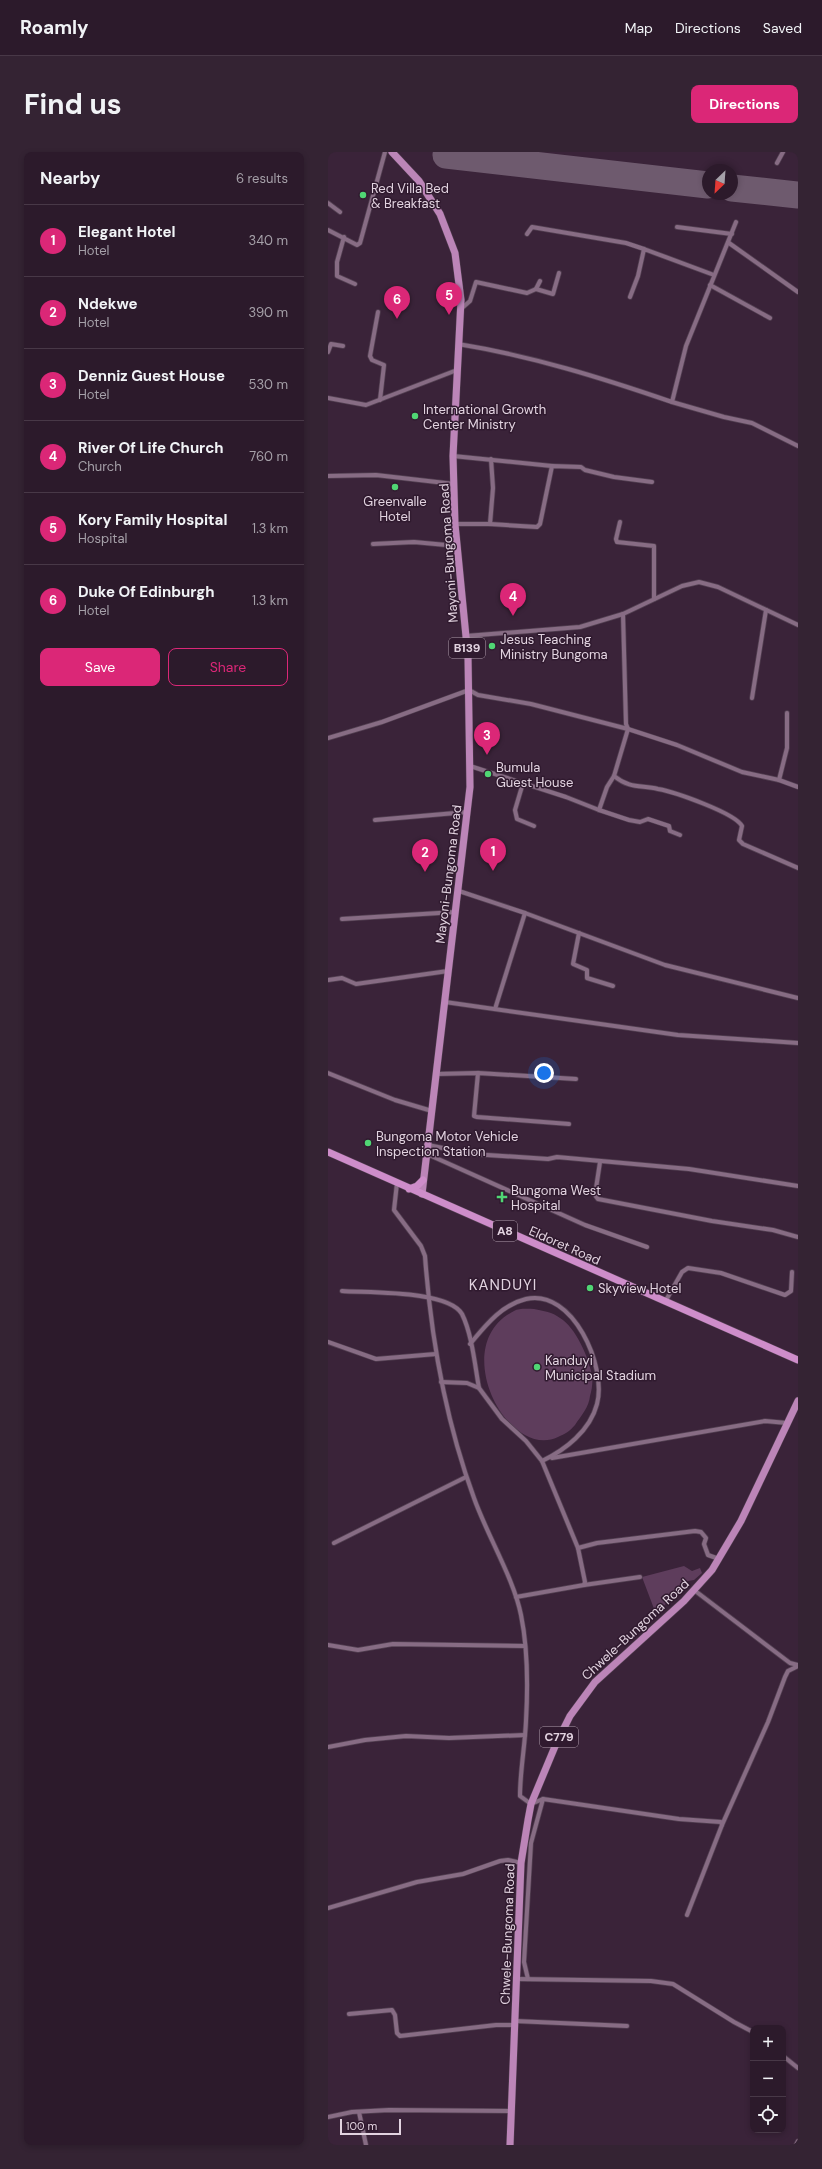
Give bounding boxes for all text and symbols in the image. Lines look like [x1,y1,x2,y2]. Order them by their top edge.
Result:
text: Roamly [20,15,89,40]
text: Map [625,19,653,37]
text: Directions [675,19,741,37]
text: Saved [763,19,802,37]
button: Directions [691,85,798,123]
text: Find us [24,86,122,123]
north arrow [702,164,738,200]
text: Nearby [40,167,100,189]
text: 6 results [236,170,288,187]
place label: Red Villa Bed & Breakfast [371,180,449,212]
marker: Red Villa Bed & Breakfast [358,190,368,200]
text: Elegant Hotel [78,222,176,242]
text: 1 [51,232,55,249]
text: 340 m [248,232,288,249]
text: Hotel [78,242,110,259]
pin: 5 [436,282,462,315]
pin: 6 [384,286,410,319]
text: Ndekwe [78,294,138,314]
text: 2 [49,304,57,321]
text: 390 m [249,304,288,321]
text: Hotel [78,314,110,331]
text: Denniz Guest House [78,366,225,386]
text: 3 [49,376,57,393]
text: 530 m [248,376,288,393]
text: Hotel [78,386,110,403]
place label: International Growth Center Ministry [423,401,546,433]
marker: International Growth Center Ministry [410,411,420,421]
text: River Of Life Church [78,438,224,458]
text: 4 [49,448,57,465]
text: 760 m [249,448,288,465]
text: Church [78,458,122,475]
marker: Greenvalle Hotel [390,482,400,492]
street label: Mayoni-Bungoma Road [435,483,462,623]
place label: Greenvalle Hotel [363,493,427,525]
text: Kory Family Hospital [78,510,227,530]
text: 5 [49,520,57,537]
text: 1.3 km [252,520,288,537]
text: Hospital [78,530,127,547]
text: Duke Of Edinburgh [78,582,214,602]
pin: 4 [500,583,526,616]
text: 6 [49,592,57,609]
text: 1.3 km [252,592,288,609]
text: Hotel [78,602,110,619]
place label: Jesus Teaching Ministry Bungoma [500,631,608,663]
road number: B139 [449,638,485,658]
marker: Jesus Teaching Ministry Bungoma [487,641,497,651]
button: Save [40,648,160,686]
button: Share [168,648,288,686]
pin: 3 [474,722,500,755]
place label: Bumula Guest House [496,759,573,791]
marker: Bumula Guest House [483,769,493,779]
street label: Mayoni-Bungoma Road [432,804,465,944]
pin: 1 [480,838,506,871]
pin: 2 [412,839,438,872]
your location [534,1063,554,1083]
place label: Bungoma Motor Vehicle Inspection Station [376,1128,518,1160]
marker: Bungoma Motor Vehicle Inspection Station [363,1138,373,1148]
place label: Bungoma West Hospital [511,1182,601,1214]
marker: Bungoma West Hospital [496,1191,508,1203]
road number: A8 [493,1221,517,1241]
street label: Eldoret Road [526,1222,603,1269]
district label: KANDUYI [469,1275,537,1295]
place label: Skyview Hotel [598,1280,681,1297]
marker: Skyview Hotel [585,1283,595,1293]
place label: Kanduyi Municipal Stadium [545,1352,656,1384]
marker: Kanduyi Municipal Stadium [532,1362,542,1372]
street label: Chwele-Bungoma Road [578,1575,693,1684]
road number: C779 [540,1727,578,1747]
street label: Chwele-Bungoma Road [497,1863,518,2005]
map controls [750,2025,786,2133]
button: + [750,2025,786,2061]
button: − [750,2061,786,2097]
button: locate [750,2097,786,2133]
scale bar [340,2117,401,2136]
text: 100 m [346,2119,377,2133]

